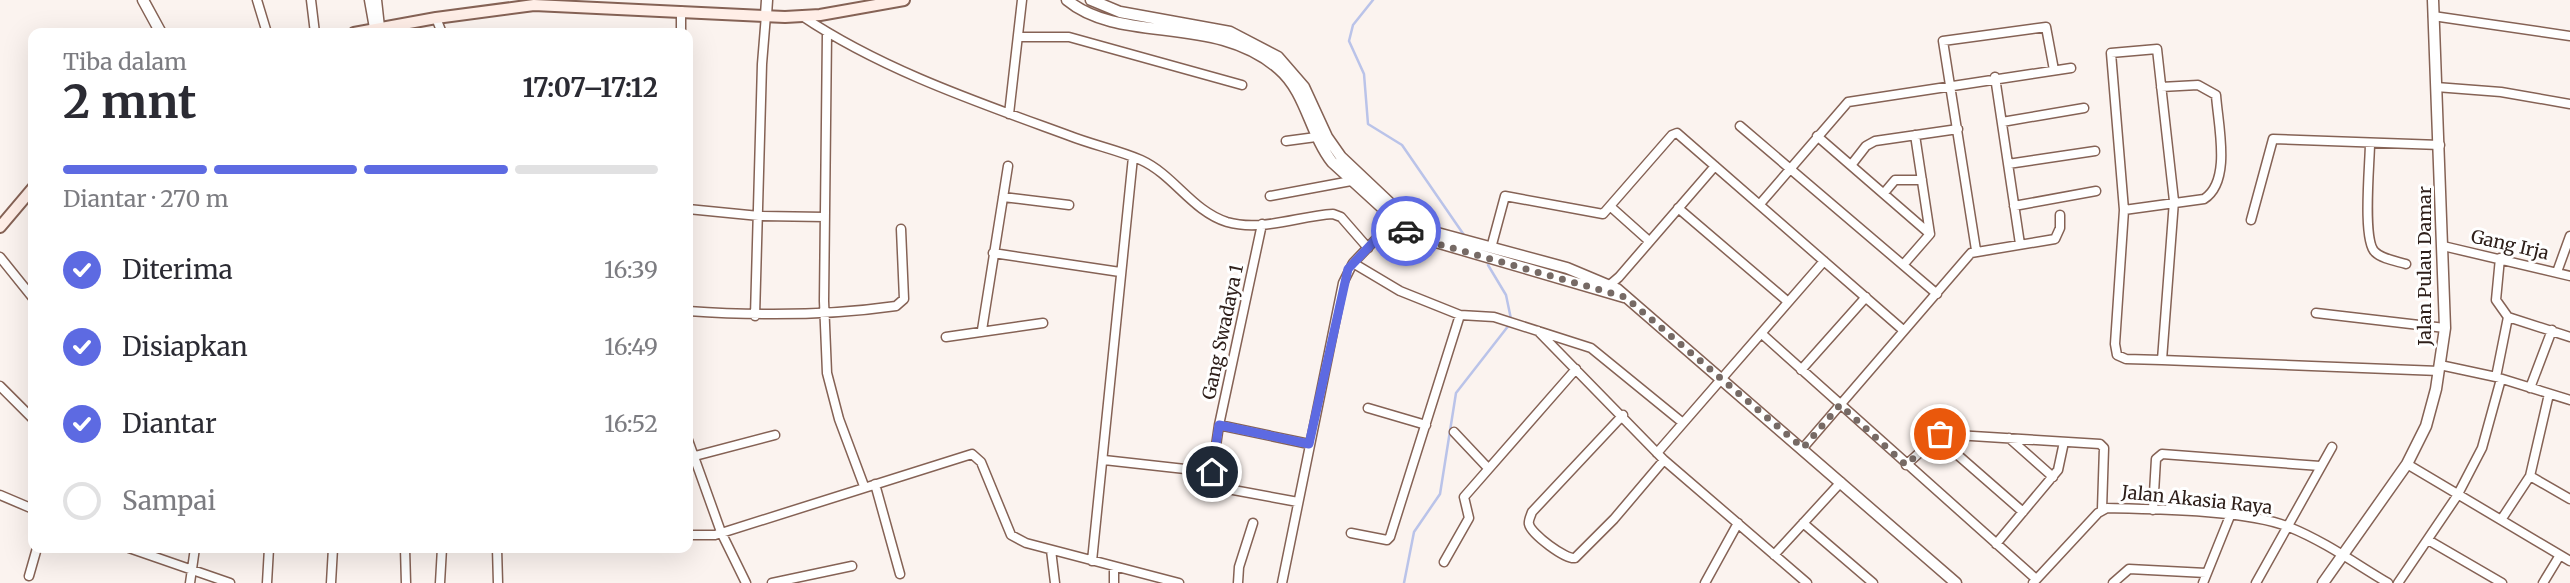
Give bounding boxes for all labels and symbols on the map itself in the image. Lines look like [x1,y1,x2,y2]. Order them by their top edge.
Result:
street label: Jalan Pulau Damar [2413,186,2436,347]
courier [1371,196,1441,266]
street label: Gang Irja [2469,224,2552,265]
street label: Gang Swadaya 1 [1197,262,1248,402]
pin [1910,404,1970,464]
pin [1182,442,1242,502]
street label: Jalan Akasia Raya [2120,480,2274,519]

